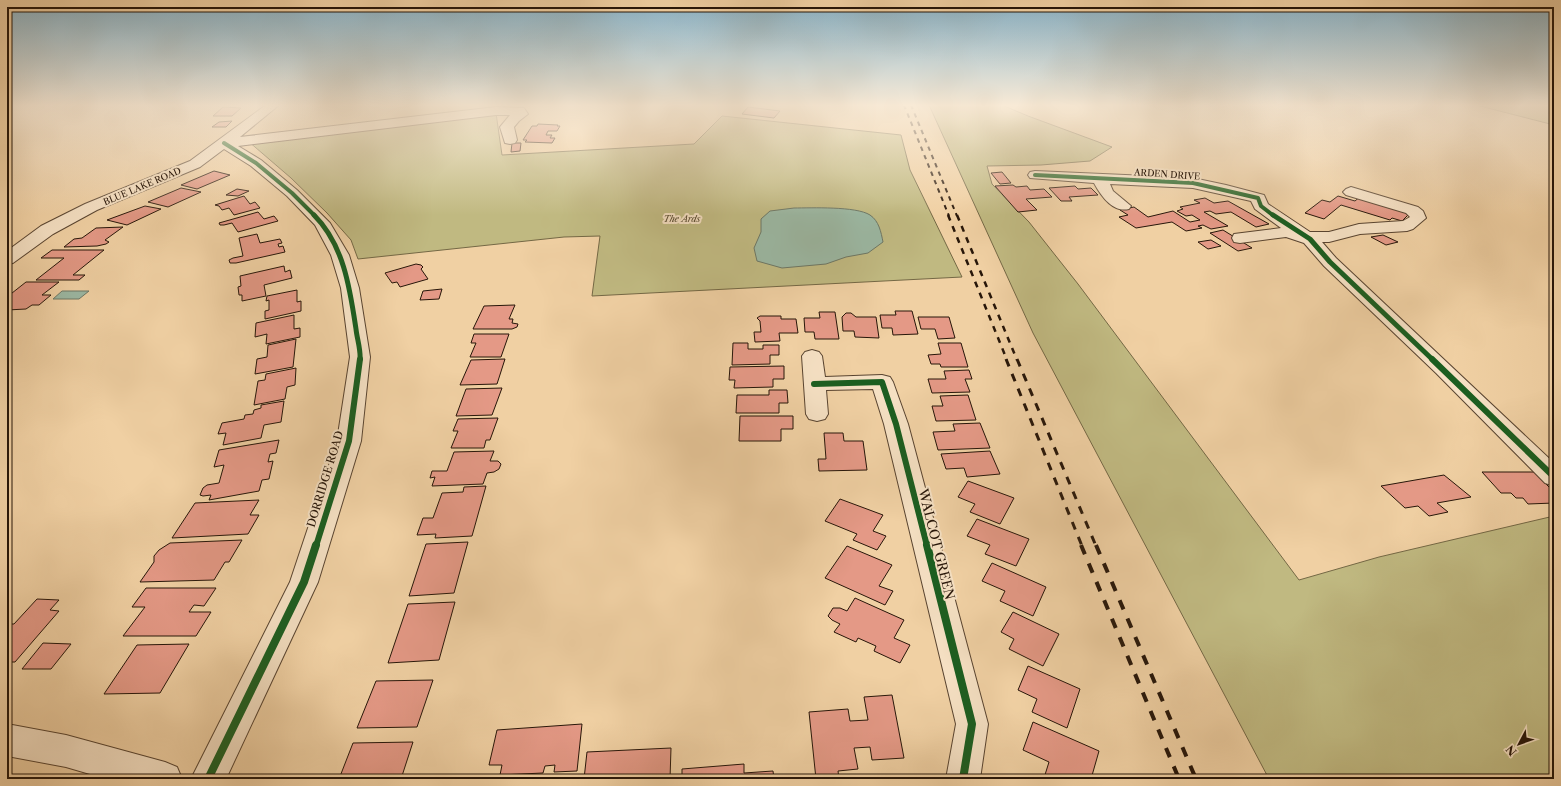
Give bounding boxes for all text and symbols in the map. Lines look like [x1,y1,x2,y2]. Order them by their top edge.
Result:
street label: BLUE LAKE ROAD [101,165,183,207]
street label: ARDEN DRIVE [1133,166,1200,182]
park label: The Ards [663,213,701,224]
street label: DORRIDGE ROAD [304,429,346,529]
street label: WALCOT GREEN [915,486,959,601]
north arrow [1499,724,1539,764]
text: N [1503,742,1520,759]

